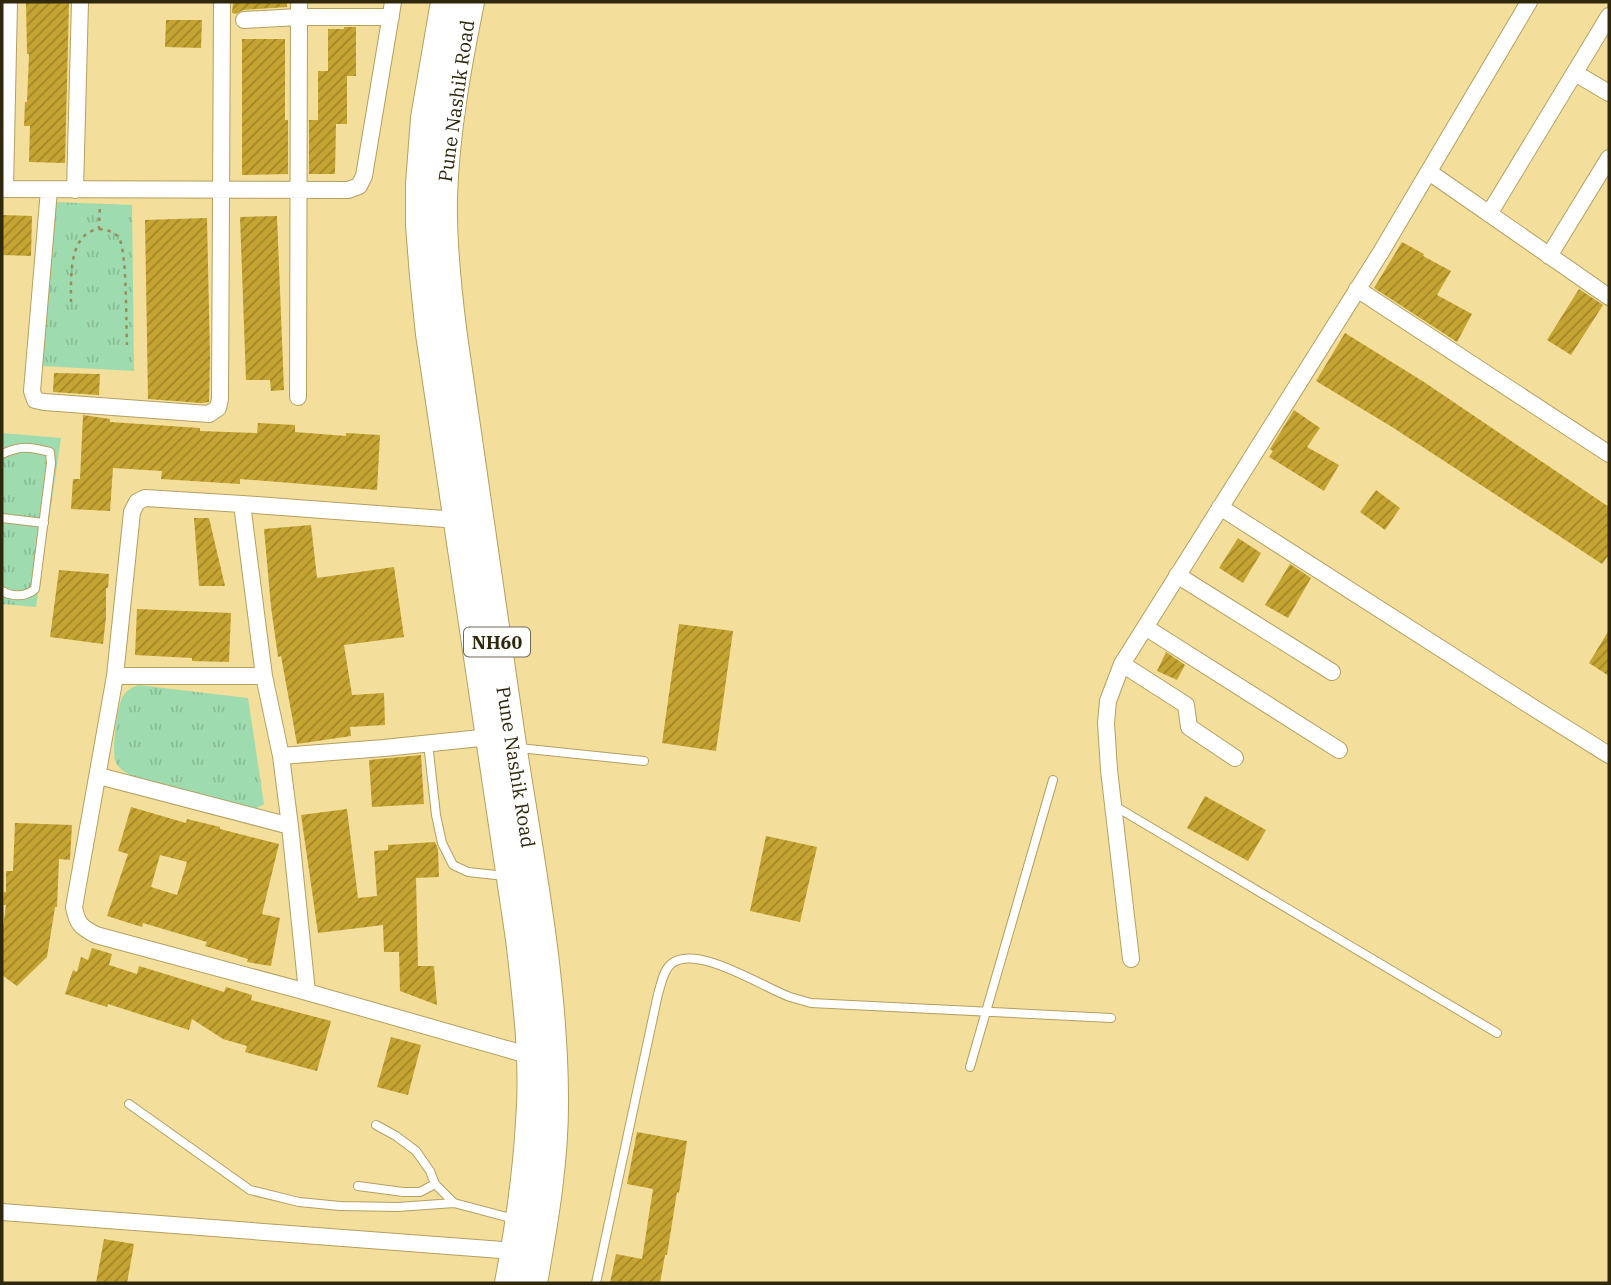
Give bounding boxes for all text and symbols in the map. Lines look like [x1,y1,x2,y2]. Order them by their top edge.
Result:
street label: Pune Nashik Road [433,18,479,184]
road number: NH60 [464,628,530,656]
street label: Pune Nashik Road [491,684,541,850]

